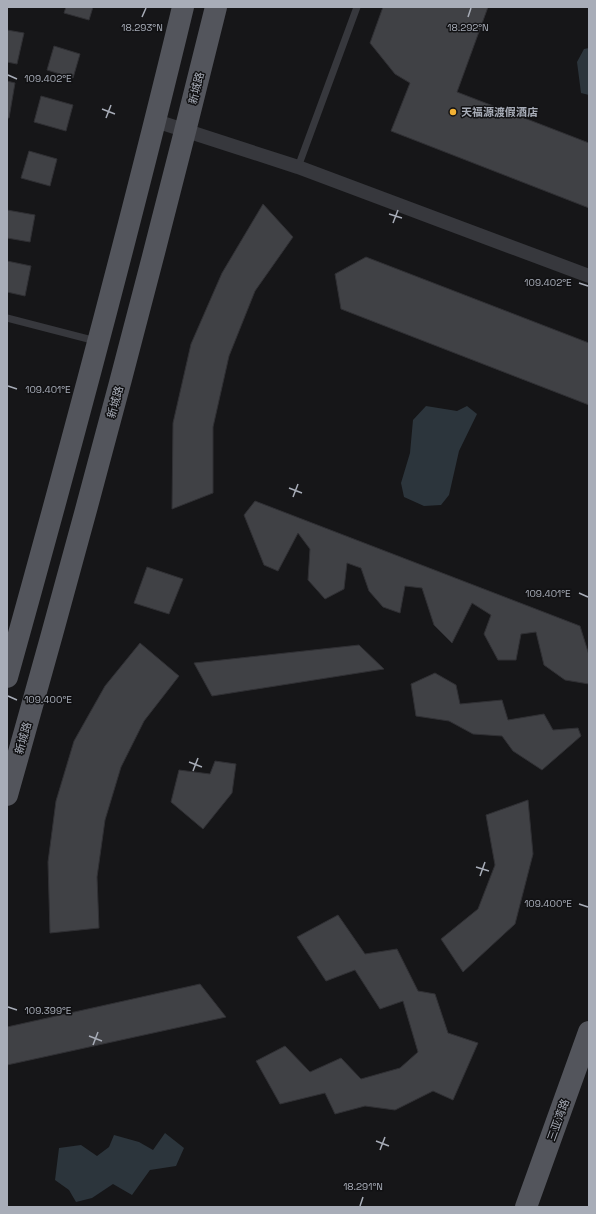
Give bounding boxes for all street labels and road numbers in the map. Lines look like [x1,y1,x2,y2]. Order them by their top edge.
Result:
street label: 新城路 [185,70,207,106]
street label: 新城路 [104,384,126,420]
street label: 新城路 [12,720,34,756]
street label: 三亚湾路 [544,1097,572,1143]

